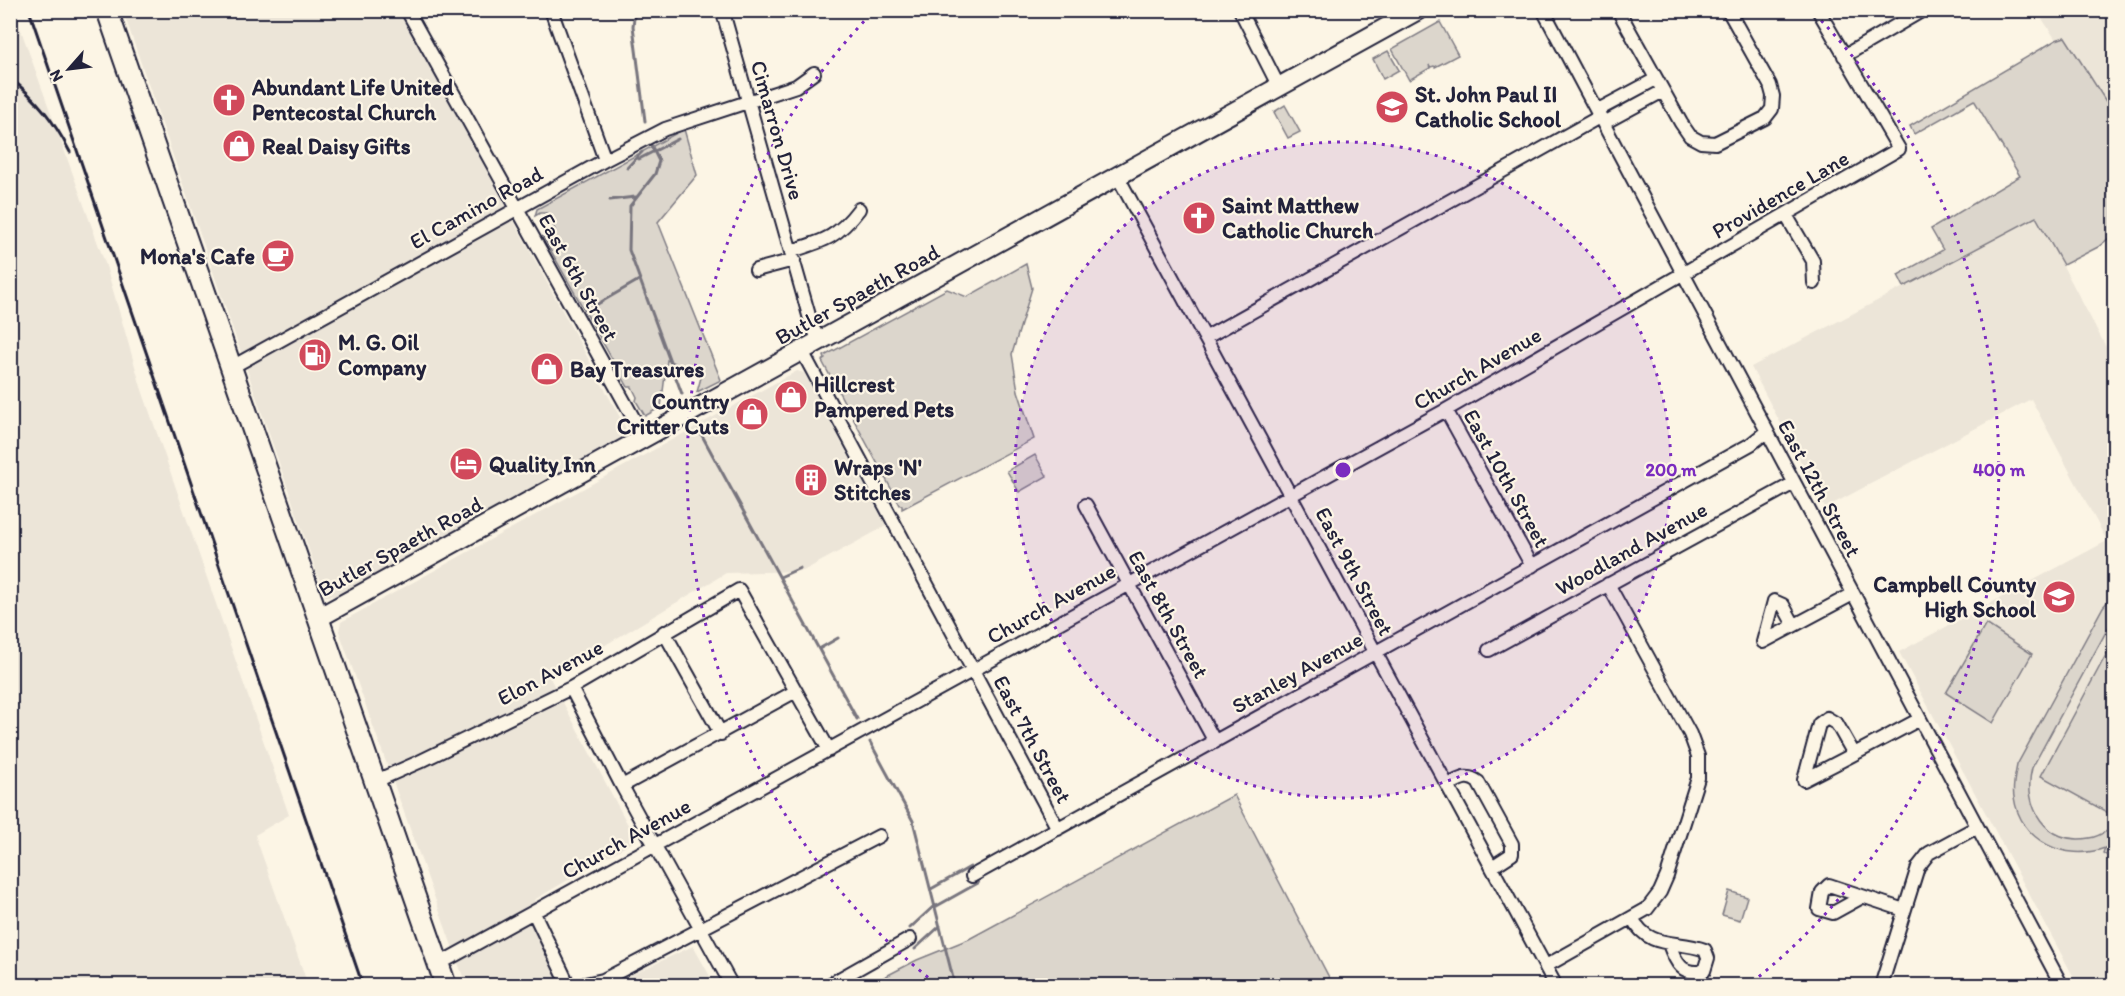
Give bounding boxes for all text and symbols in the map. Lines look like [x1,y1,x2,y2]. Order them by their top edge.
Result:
north arrow [39,39,99,99]
street label: Cimarron Drive [745,57,810,203]
text: N [45,67,67,85]
place label: Abundant Life United Pentecostal Church [251,74,455,126]
place label: St. John Paul II Catholic School [1415,81,1562,133]
church icon: Abundant Life United Pentecostal Church [211,82,247,118]
school or university icon: St. John Paul II Catholic School [1374,89,1410,125]
shop icon: Real Daisy Gifts [221,128,257,164]
place label: Real Daisy Gifts [262,133,411,160]
street label: Providence Lane [1707,144,1854,245]
street label: El Camino Road [405,160,548,255]
place label: Saint Matthew Catholic Church [1222,192,1374,244]
church icon: Saint Matthew Catholic Church [1181,200,1217,236]
street label: East 6th Street [532,209,625,346]
cafe icon: Mona's Cafe [260,238,296,274]
street label: Butler Spaeth Road [770,238,944,351]
place label: Mona's Cafe [140,243,255,270]
street label: Church Avenue [1408,321,1546,416]
place label: M. G. Oil Company [338,329,427,381]
fuel station icon: M. G. Oil Company [297,337,333,373]
shop icon: Bay Treasures [529,351,565,387]
place label: Bay Treasures [570,356,704,383]
place label: Hillcrest Pampered Pets [814,371,954,423]
shop icon: Hillcrest Pampered Pets [773,379,809,415]
place label: Country Critter Cuts [617,388,730,440]
shop icon: Country Critter Cuts [734,396,770,432]
street label: East 10th Street [1457,404,1556,552]
street label: East 12th Street [1772,415,1867,562]
hotel icon: Quality Inn [448,446,484,482]
place label: Quality Inn [489,451,596,478]
place label: Wraps 'N' Stitches [834,454,922,506]
text: 200 m [1646,459,1697,481]
text: 400 m [1973,459,2026,481]
centre of rings [1333,460,1353,480]
building icon: Wraps 'N' Stitches [793,462,829,498]
street label: Butler Spaeth Road [313,490,487,603]
street label: Woodland Avenue [1550,495,1712,601]
street label: East 9th Street [1309,502,1400,640]
street label: East 8th Street [1122,545,1215,683]
street label: Church Avenue [982,557,1121,650]
place label: Campbell County High School [1873,571,2037,623]
school or university icon: Campbell County High School [2041,579,2077,615]
street label: Stanley Avenue [1227,625,1368,720]
street label: Elon Avenue [493,633,608,712]
street label: East 7th Street [988,671,1078,808]
street label: Church Avenue [557,792,696,885]

